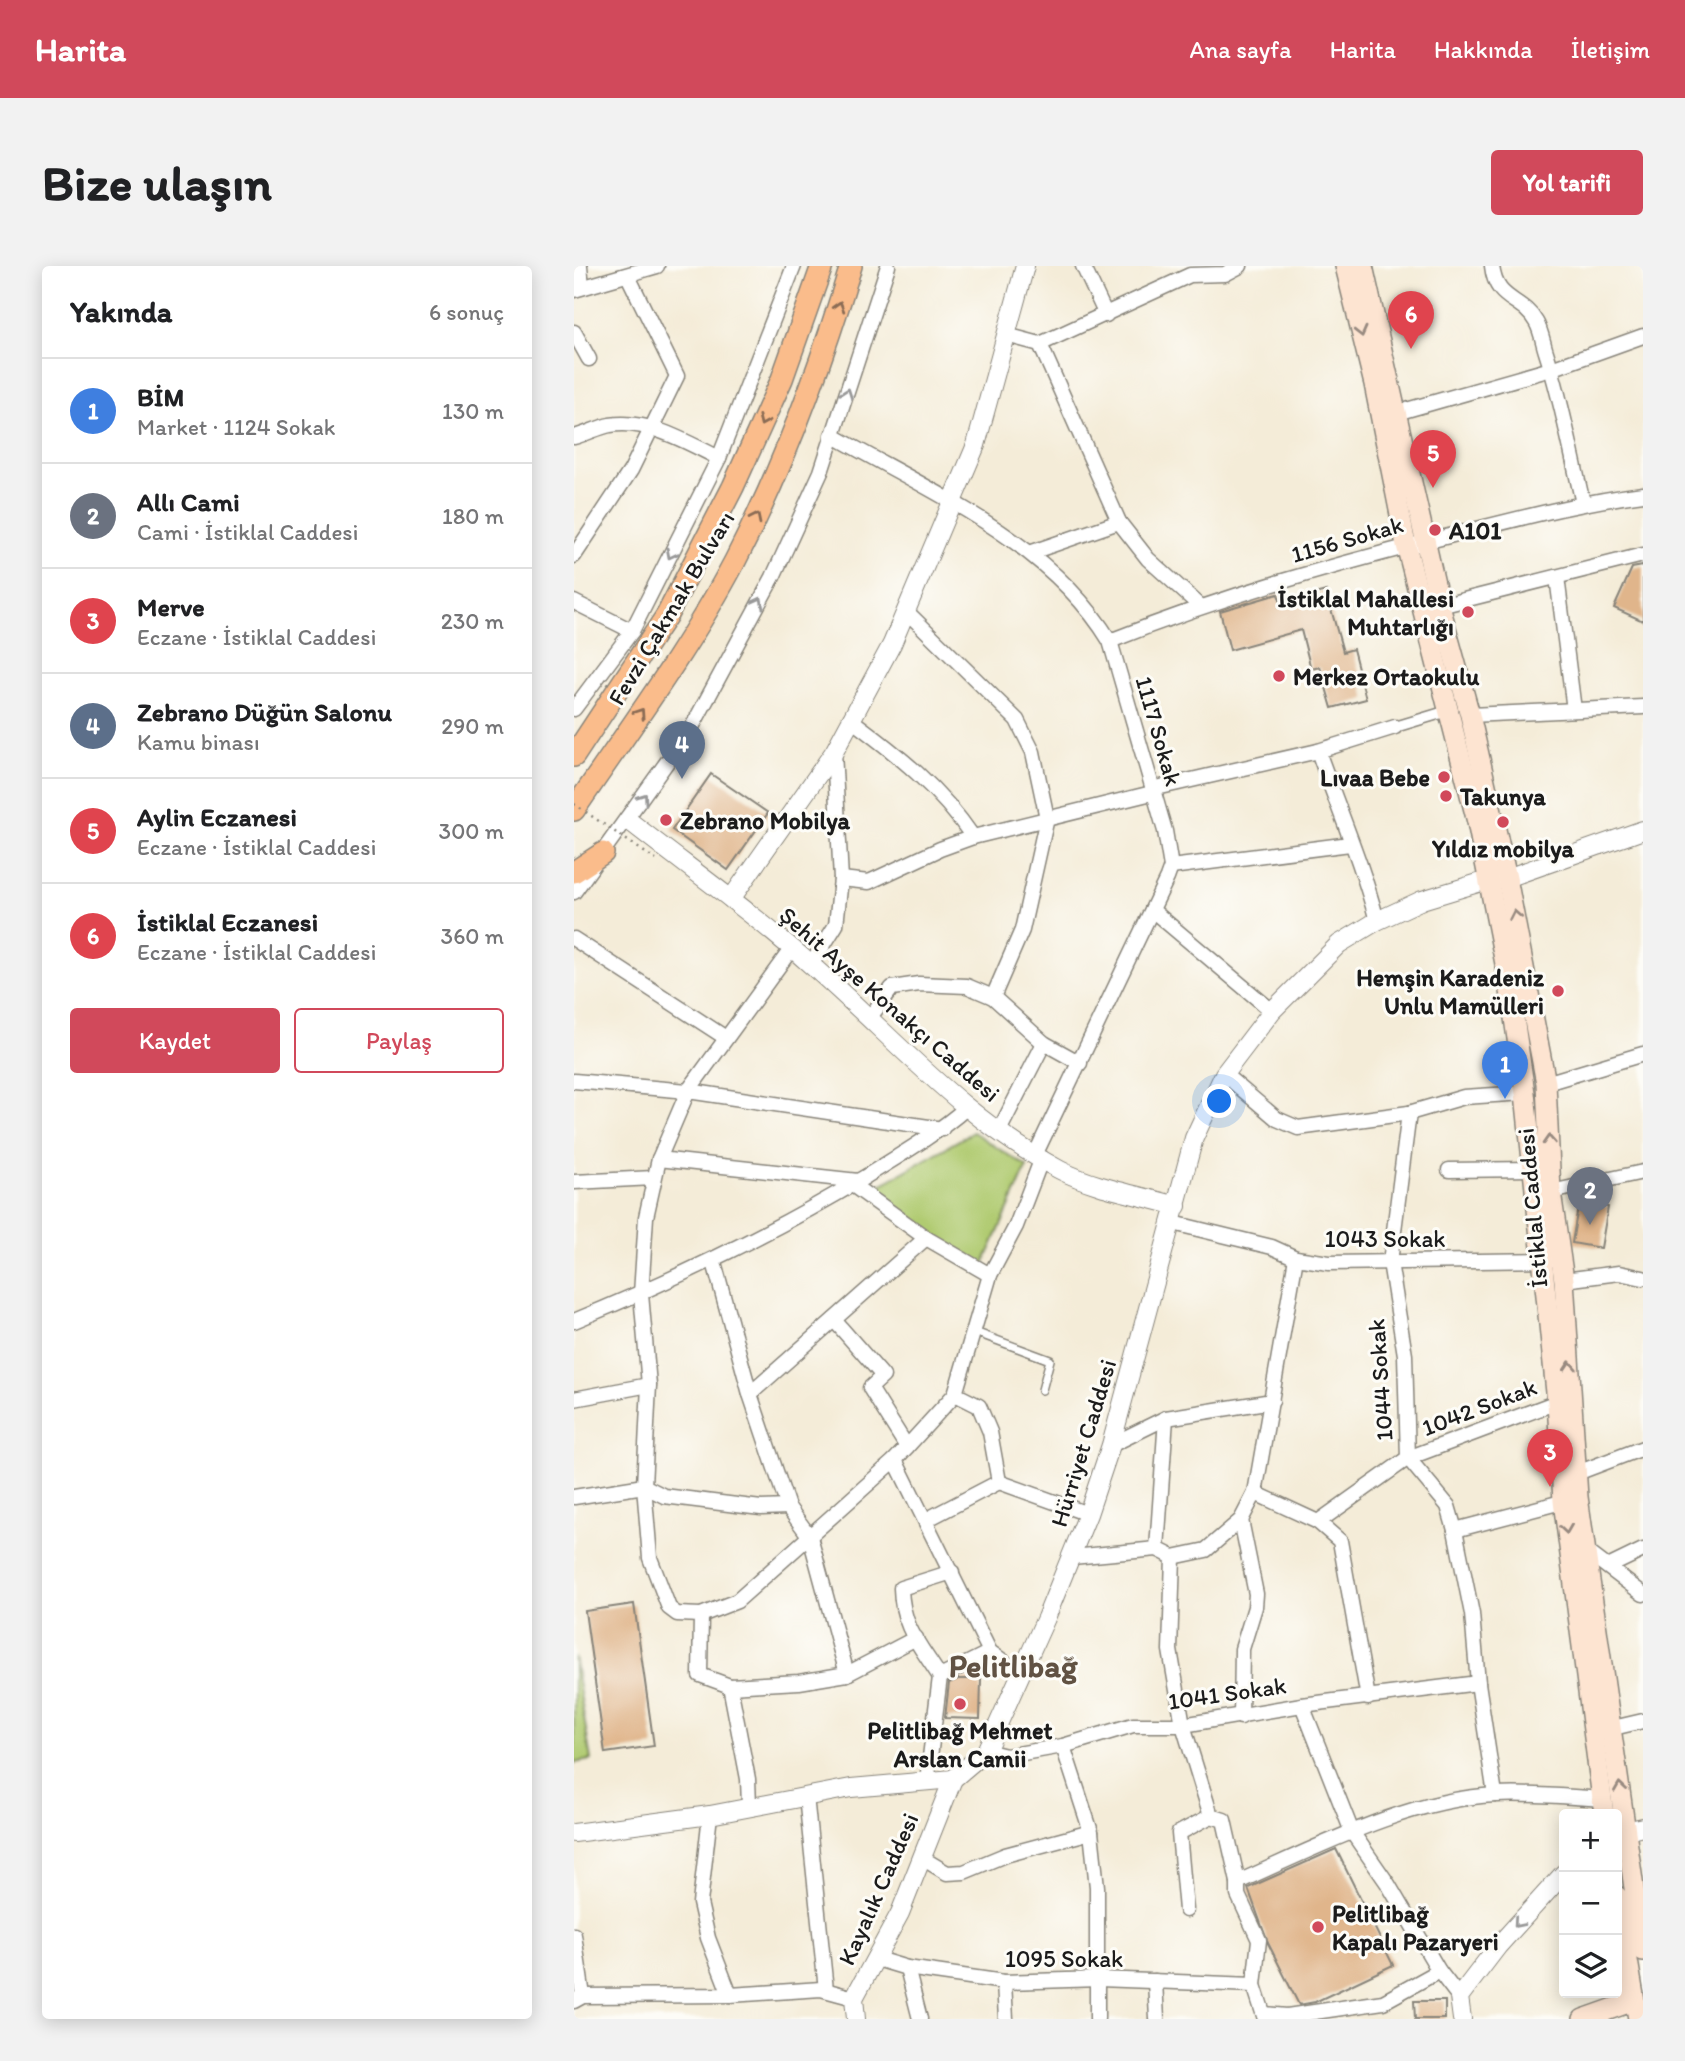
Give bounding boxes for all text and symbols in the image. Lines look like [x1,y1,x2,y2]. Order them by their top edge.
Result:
text: Harita [35,30,126,69]
text: Ana sayfa [1189,35,1292,64]
text: Harita [1330,35,1396,64]
text: Hakkında [1434,35,1533,64]
text: İletişim [1571,35,1650,64]
button: Yol tarifi [1491,150,1643,215]
text: Bize ulaşın [42,153,272,212]
pin: 6 [1388,291,1434,349]
text: Yakında [70,293,172,330]
text: 6 sonuç [429,298,504,326]
one-way arrow [830,301,845,313]
one-way arrow [1353,326,1367,338]
text: BİM [137,381,184,413]
one-way arrow [839,388,853,400]
text: 1 [88,397,98,425]
text: 130 m [442,397,504,425]
text: Market · 1124 Sokak [137,413,335,441]
one-way arrow [757,414,771,426]
pin: 5 [1410,430,1456,488]
text: Allı Cami [137,486,240,518]
text: 2 [87,502,99,530]
text: 180 m [442,502,504,530]
street label: Fevzi Çakmak Bulvarı [602,506,740,710]
street label: 1156 Sokak [1288,509,1406,569]
one-way arrow [747,513,761,525]
place label: A101 [1448,516,1502,545]
text: Cami · İstiklal Caddesi [137,518,359,546]
marker: A101 [1427,522,1443,538]
one-way arrow [665,546,679,559]
place label: İstiklal Mahallesi Muhtarlığı [1278,584,1454,642]
text: Merve [137,591,205,623]
one-way arrow [751,597,764,610]
marker: İstiklal Mahallesi Muhtarlığı [1460,604,1476,620]
text: 3 [87,607,99,635]
text: 230 m [441,607,504,635]
text: Eczane · İstiklal Caddesi [137,623,376,651]
place label: Merkez Ortaokulu [1293,662,1480,691]
marker: Merkez Ortaokulu [1271,668,1287,684]
street label: 1117 Sokak [1129,673,1189,789]
text: Zebrano Düğün Salonu [137,696,392,728]
one-way arrow [631,708,644,721]
text: 4 [86,712,100,740]
text: 290 m [441,712,504,740]
pin: 4 [659,721,705,779]
text: Kamu binası [137,728,260,756]
place label: Lıvaa Bebe [1320,763,1430,792]
marker: Lıvaa Bebe [1436,769,1452,785]
place label: Takunya [1459,782,1546,812]
marker: Takunya [1438,788,1454,804]
one-way arrow [635,793,647,806]
text: Aylin Eczanesi [137,801,297,833]
place label: Zebrano Mobilya [680,806,851,836]
marker: Zebrano Mobilya [658,812,674,828]
marker: Yıldız mobilya [1495,814,1511,830]
text: 5 [87,817,99,845]
text: 300 m [439,817,504,845]
text: Eczane · İstiklal Caddesi [137,833,376,861]
place label: Yıldız mobilya [1431,834,1575,864]
street label: Şehit Ayşe Konakçı Caddesi [774,900,1006,1108]
text: İstiklal Eczanesi [137,906,318,938]
one-way arrow [1508,909,1523,921]
text: 6 [87,922,99,950]
text: 360 m [441,922,504,950]
text: Eczane · İstiklal Caddesi [137,938,376,966]
place label: Hemşin Karadeniz Unlu Mamülleri [1356,963,1545,1020]
marker: Hemşin Karadeniz Unlu Mamülleri [1550,983,1566,999]
button: Kaydet [70,1008,280,1073]
button: Paylaş [294,1008,504,1073]
pin: 1 [1482,1041,1528,1099]
your location [1202,1084,1236,1118]
street label: İstiklal Caddesi [1511,1127,1553,1289]
one-way arrow [1541,1134,1556,1145]
pin: 2 [1567,1167,1613,1225]
street label: 1043 Sokak [1324,1224,1446,1253]
street label: 1044 Sokak [1361,1318,1399,1442]
street label: Hürriyet Caddesi [1044,1356,1122,1530]
one-way arrow [1562,1361,1577,1372]
street label: 1042 Sokak [1418,1372,1540,1442]
pin: 3 [1527,1429,1573,1487]
one-way arrow [1559,1523,1574,1535]
district label: Pelitlibağ [949,1647,1078,1685]
street label: 1041 Sokak [1166,1670,1288,1716]
marker: Pelitlibağ Mehmet Arslan Camii [952,1696,968,1712]
place label: Pelitlibağ Mehmet Arslan Camii [867,1716,1053,1773]
one-way arrow [1613,1781,1628,1792]
street label: Kayalık Caddesi [832,1808,924,1970]
map controls [1559,1809,1622,1998]
button: + [1559,1809,1622,1872]
button: − [1559,1872,1622,1935]
place label: Pelitlibağ Kapalı Pazaryeri [1332,1899,1499,1957]
one-way arrow [1514,1915,1526,1928]
marker: Pelitlibağ Kapalı Pazaryeri [1310,1919,1326,1935]
button: layers [1559,1935,1622,1998]
street label: 1095 Sokak [1005,1944,1123,1973]

